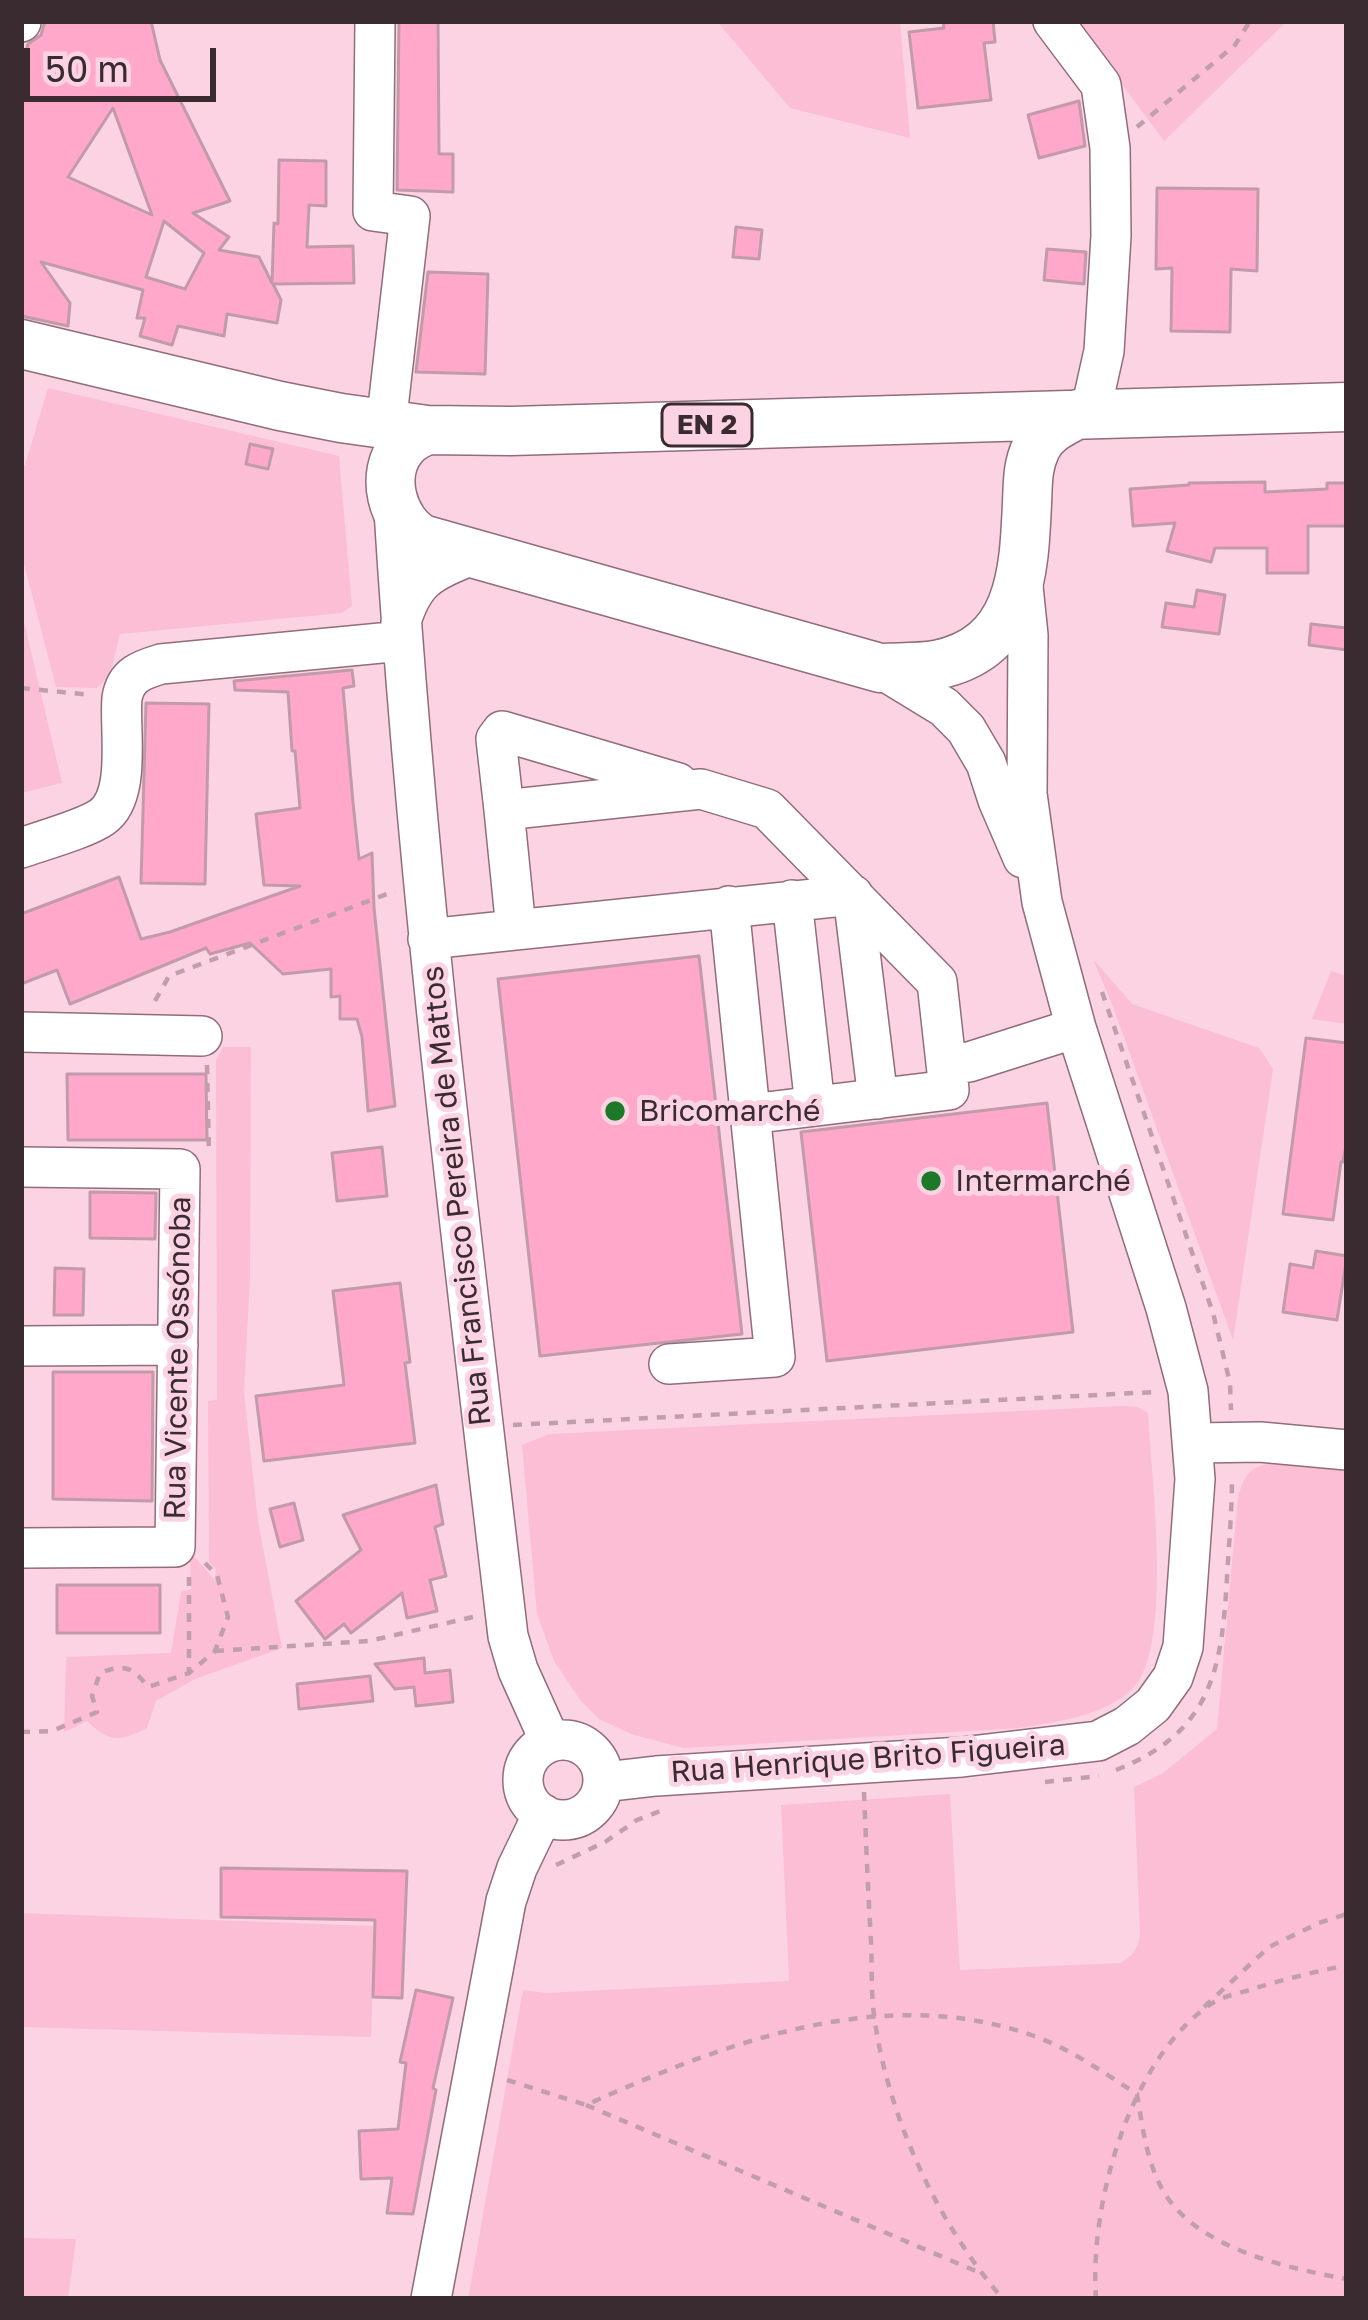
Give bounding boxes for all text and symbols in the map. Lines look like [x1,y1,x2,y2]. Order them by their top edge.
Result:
scale bar [30,24,222,98]
text: 50 m [45,47,129,90]
road number: EN 2 [662,404,752,446]
street label: Rua Francisco Pereira de Mattos [415,964,499,1428]
place label: Bricomarché [639,1093,820,1129]
marker: Bricomarché [602,1098,628,1124]
place label: Intermarché [955,1163,1131,1199]
marker: Intermarché [918,1168,944,1194]
street label: Rua Vicente Ossónoba [157,1196,199,1520]
street label: Rua Henrique Brito Figueira [669,1727,1067,1791]

